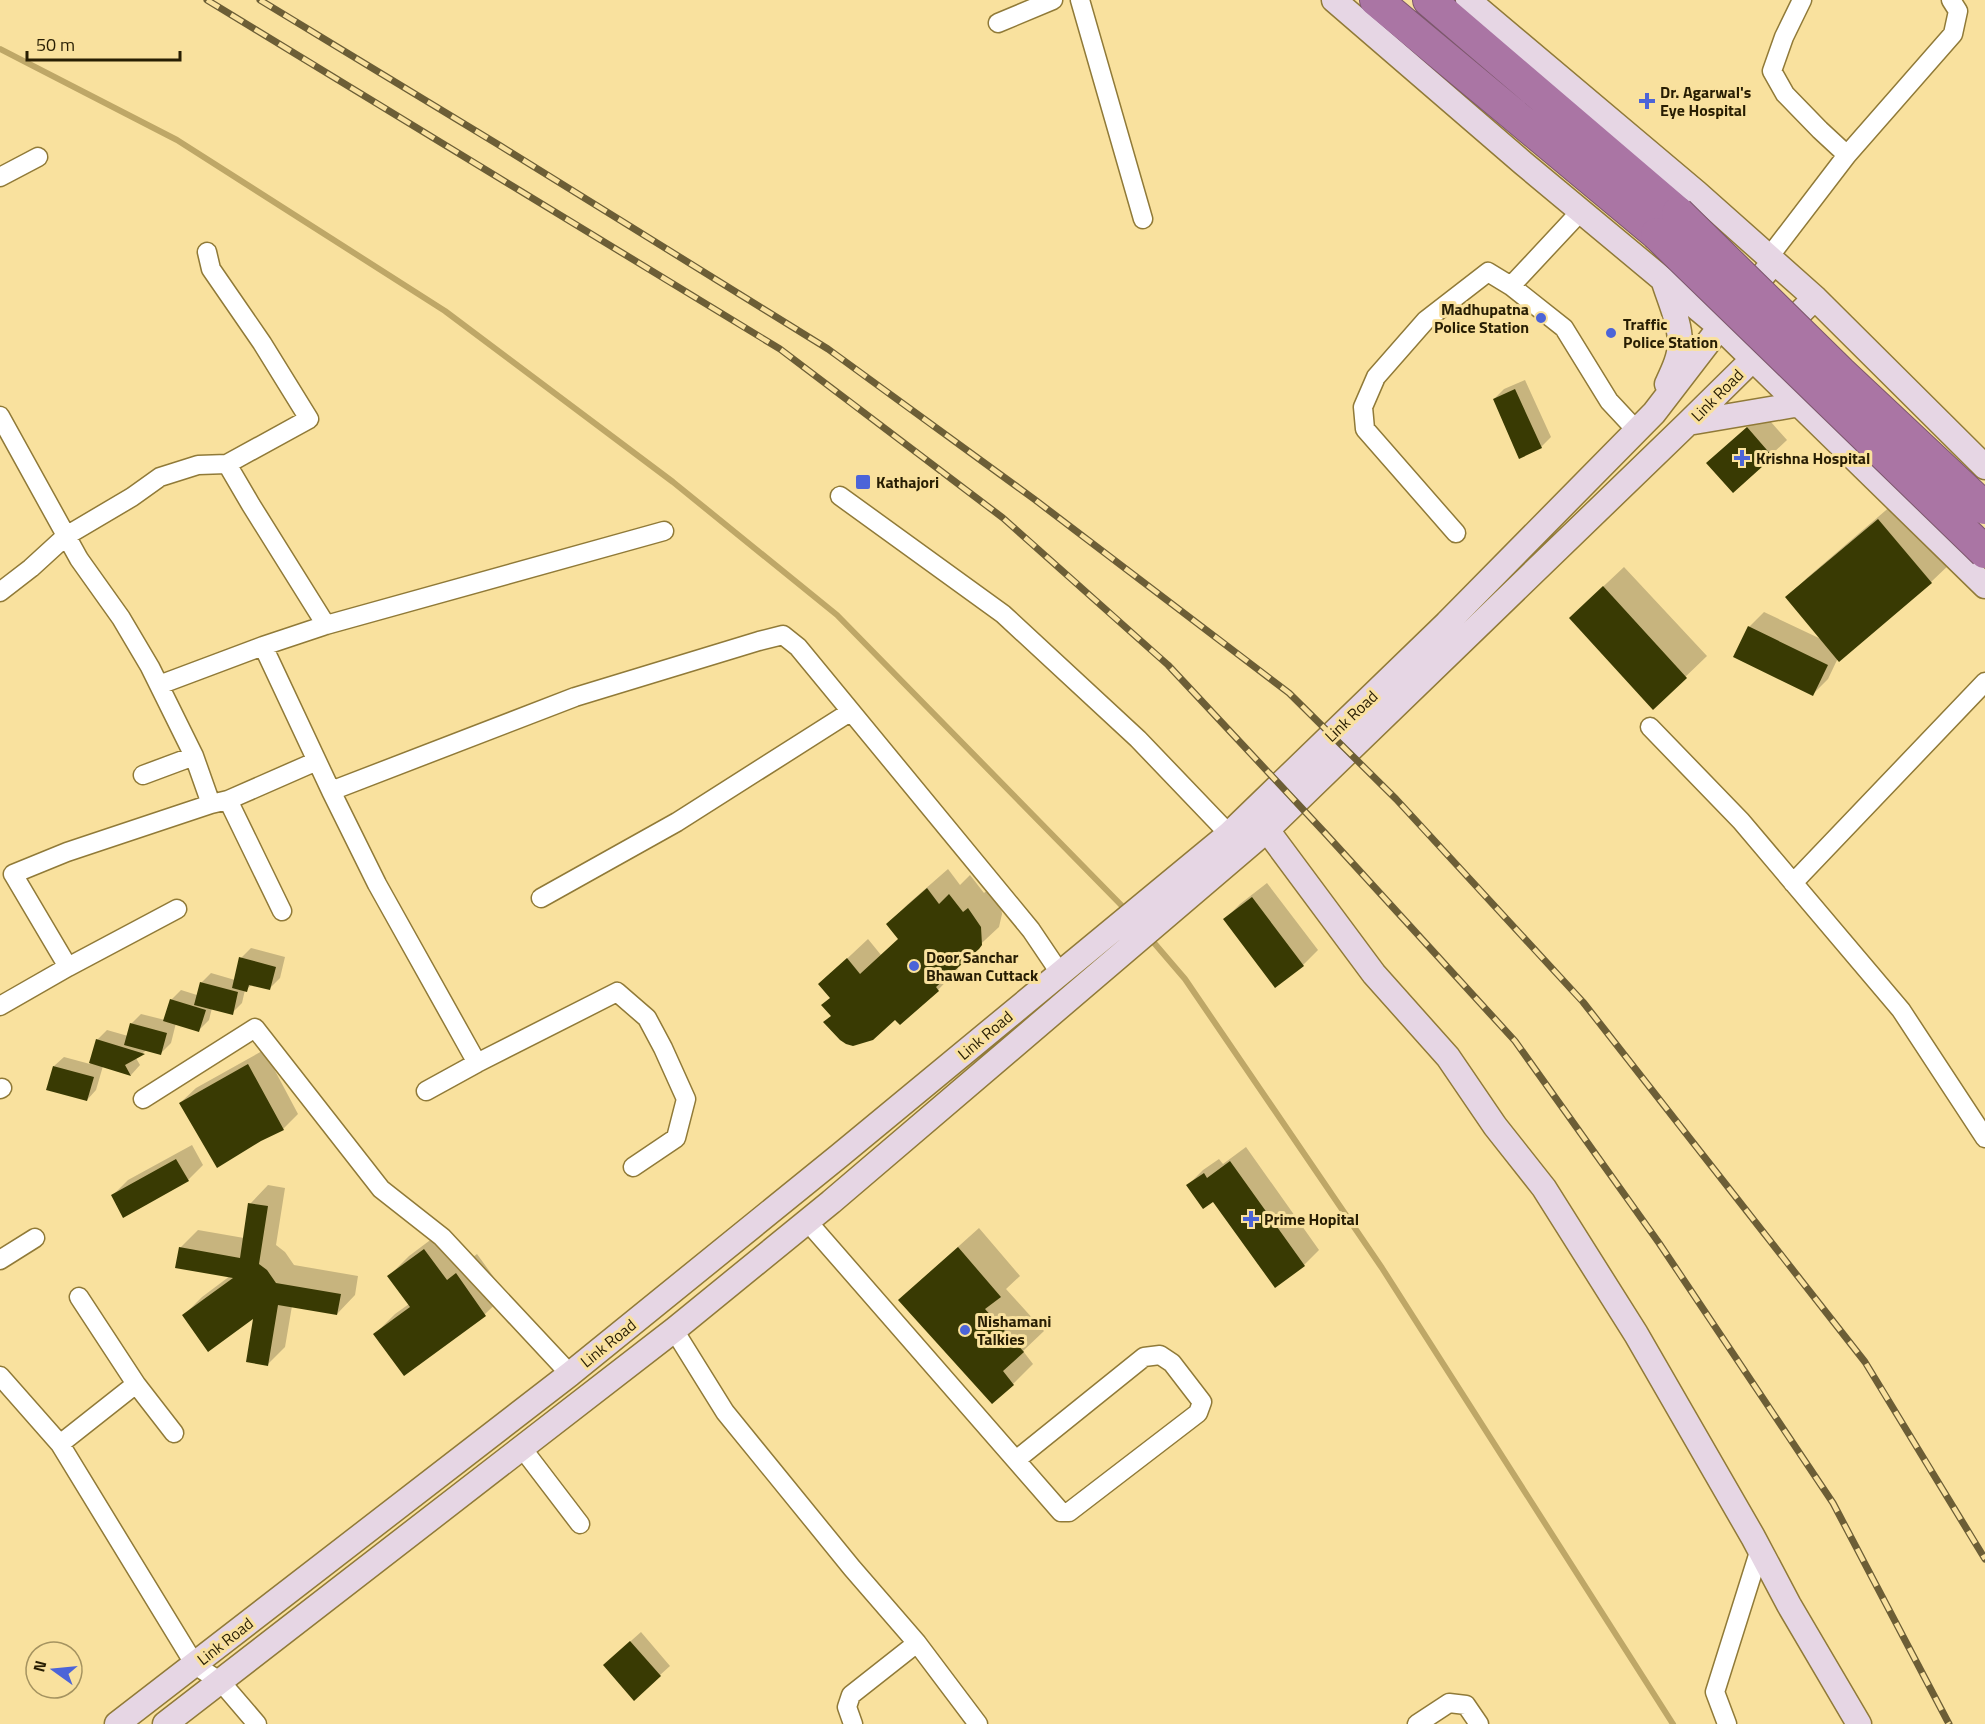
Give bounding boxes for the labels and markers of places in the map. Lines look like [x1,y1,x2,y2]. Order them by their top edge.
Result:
place label: Dr. Agarwal's Eye Hospital [1660,80,1751,122]
marker: Dr. Agarwal's Eye Hospital [1638,92,1656,110]
place label: Madhupatna Police Station [1434,297,1529,339]
marker: Madhupatna Police Station [1534,311,1548,325]
place label: Traffic Police Station [1623,312,1718,354]
marker: Traffic Police Station [1604,326,1618,340]
place label: Krishna Hospital [1756,446,1870,470]
marker: Krishna Hospital [1733,449,1751,467]
place label: Kathajori [876,470,939,494]
marker: Kathajori [854,473,872,491]
place label: Door Sanchar Bhawan Cuttack [926,945,1039,987]
marker: Door Sanchar Bhawan Cuttack [907,959,921,973]
place label: Prime Hopital [1264,1207,1359,1231]
marker: Prime Hopital [1242,1210,1260,1228]
place label: Nishamani Talkies [977,1309,1051,1351]
marker: Nishamani Talkies [958,1323,972,1337]

